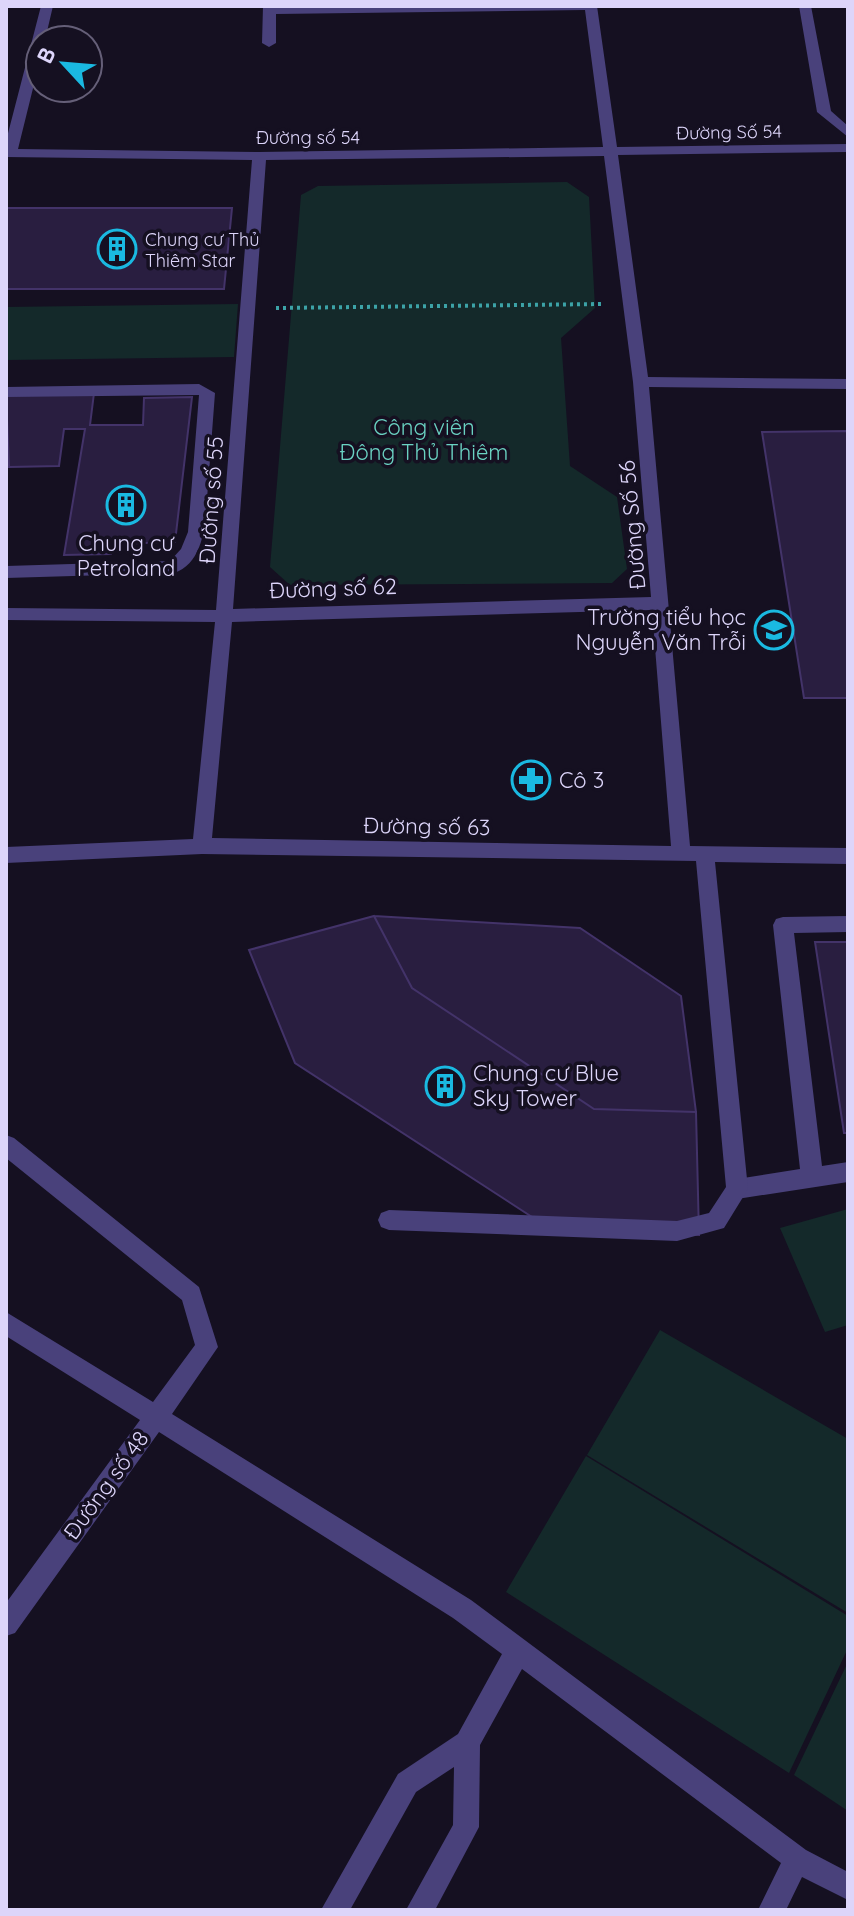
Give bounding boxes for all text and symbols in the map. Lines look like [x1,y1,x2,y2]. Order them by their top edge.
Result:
north arrow [24,24,104,104]
text: B [30,43,62,68]
street label: Đường Số 54 [676,120,782,144]
street label: Đường số 54 [256,126,360,149]
building icon: Chung cư Thủ Thiêm Star [96,228,138,270]
place label: Chung cư Thủ Thiêm Star [145,228,260,272]
park label: Công viên Đông Thủ Thiêm [340,413,508,466]
street label: Đường số 55 [193,435,229,565]
street label: Đường Số 56 [612,459,652,591]
building icon: Chung cư Petroland [105,484,147,526]
place label: Chung cư Petroland [77,529,175,582]
street label: Đường số 62 [269,572,397,604]
place label: Trường tiểu học Nguyễn Văn Trỗi [576,603,746,656]
school or university icon: Trường tiểu học Nguyễn Văn Trỗi [753,609,795,651]
pharmacy icon: Cô 3 [510,759,552,801]
place label: Cô 3 [559,766,604,794]
street label: Đường số 63 [363,811,491,841]
place label: Chung cư Blue Sky Tower [473,1059,619,1112]
building icon: Chung cư Blue Sky Tower [424,1065,466,1107]
street label: Đường số 48 [57,1425,155,1545]

